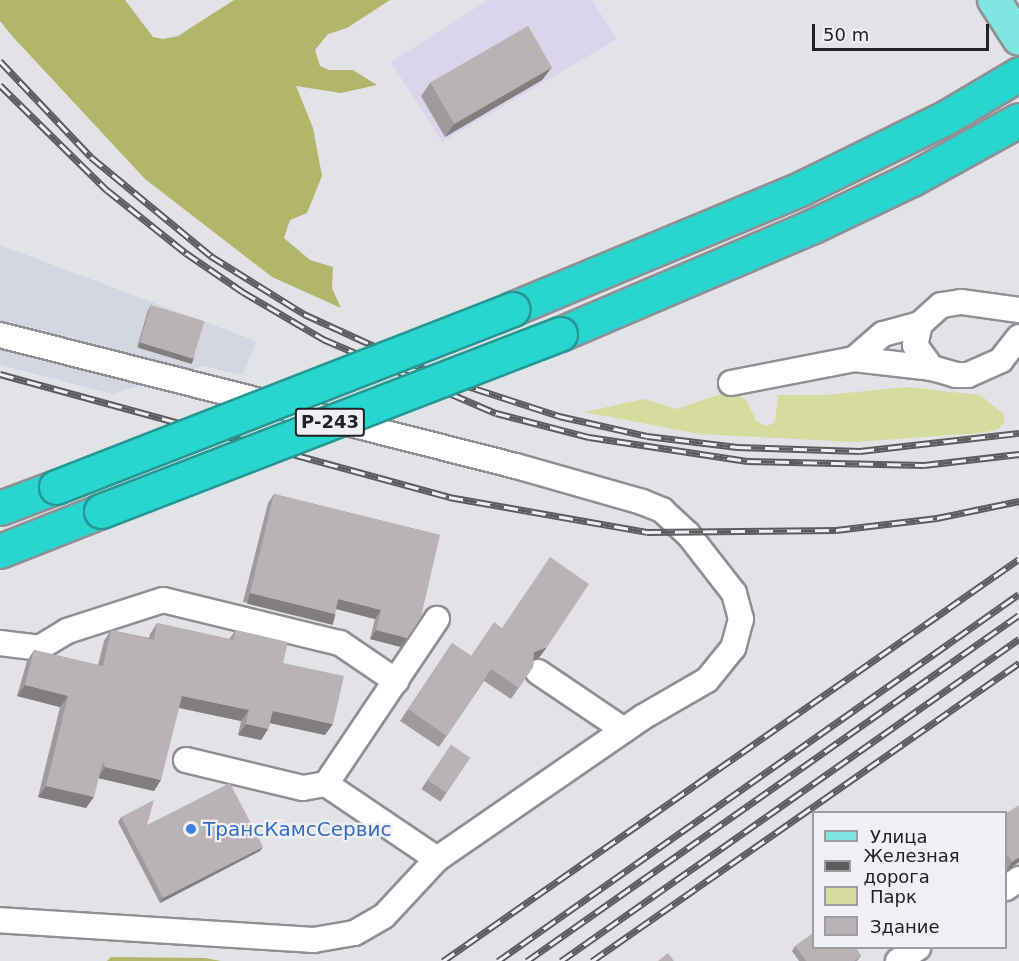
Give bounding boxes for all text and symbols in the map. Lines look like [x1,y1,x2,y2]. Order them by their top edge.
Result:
scale bar [815,12,992,50]
text: 50 m [823,24,869,45]
road number: Р-243 [294,407,366,437]
legend [812,811,1007,949]
place label: ТрансКамсСервис [203,817,392,841]
marker: ТрансКамсСервис [184,822,198,836]
text: Улица [870,826,927,847]
text: Железная дорога [863,845,960,887]
text: Парк [870,886,917,907]
text: Здание [870,916,940,937]

